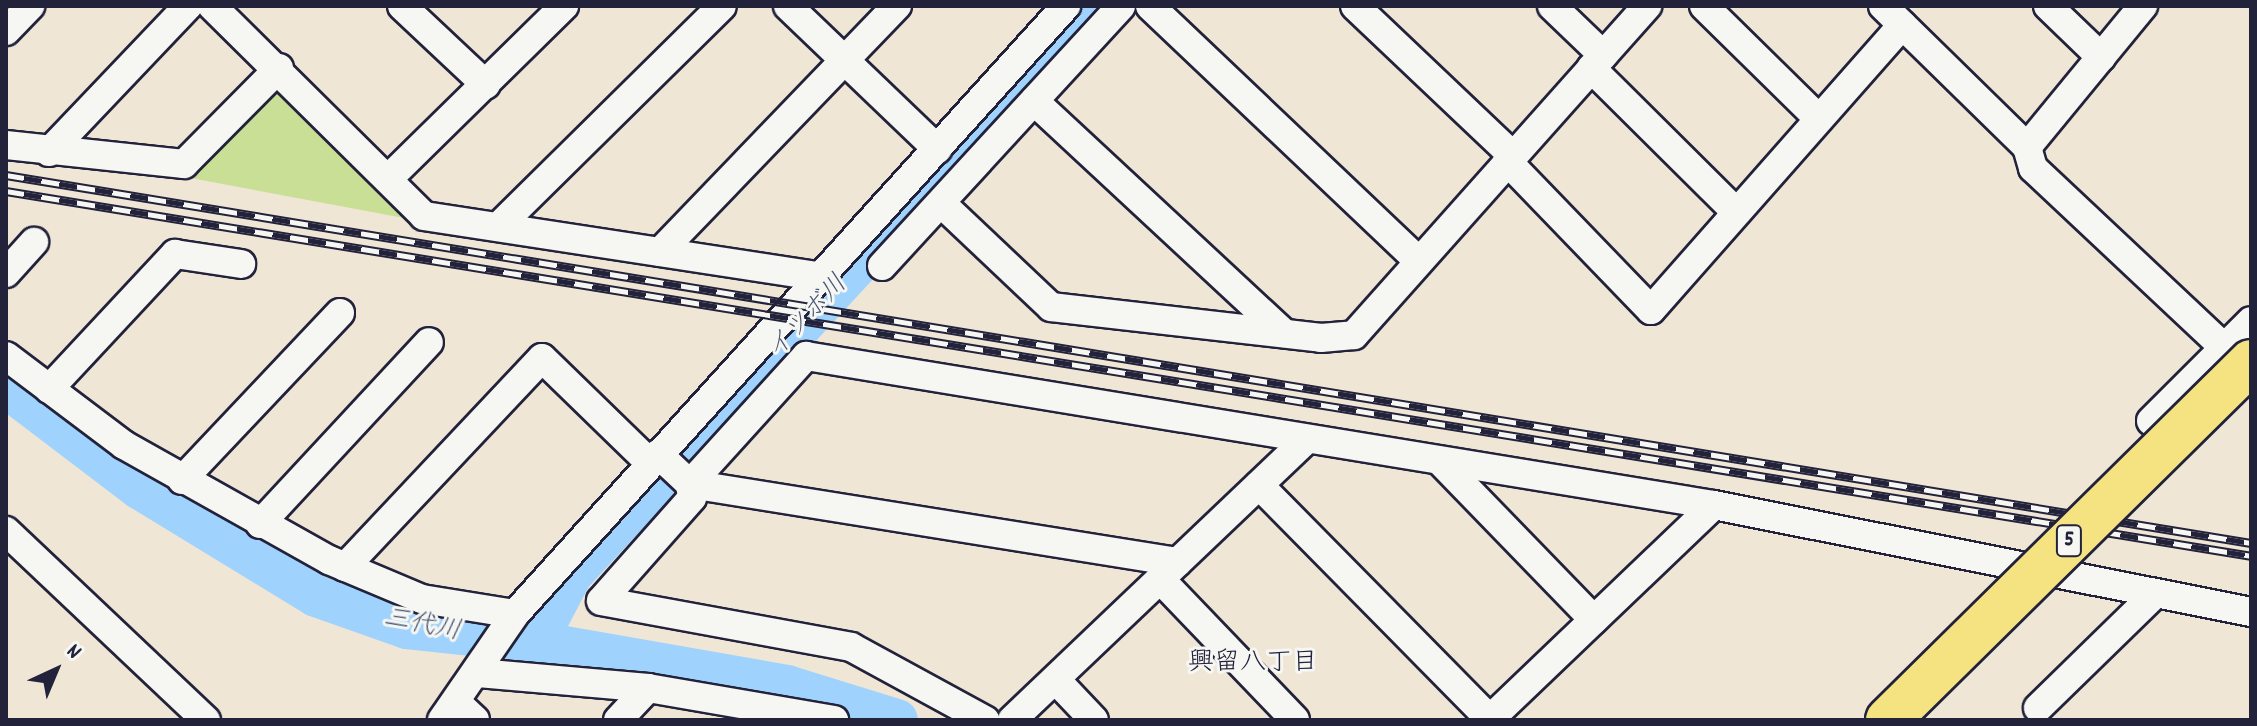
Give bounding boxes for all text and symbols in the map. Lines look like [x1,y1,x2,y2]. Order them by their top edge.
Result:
water label: イツボ川 [761,269,855,367]
road number: 5 [2055,523,2083,559]
water label: 三代川 [381,603,463,649]
north arrow [16,630,96,710]
text: N [58,637,88,667]
district label: 興留八丁目 [1188,648,1318,680]

